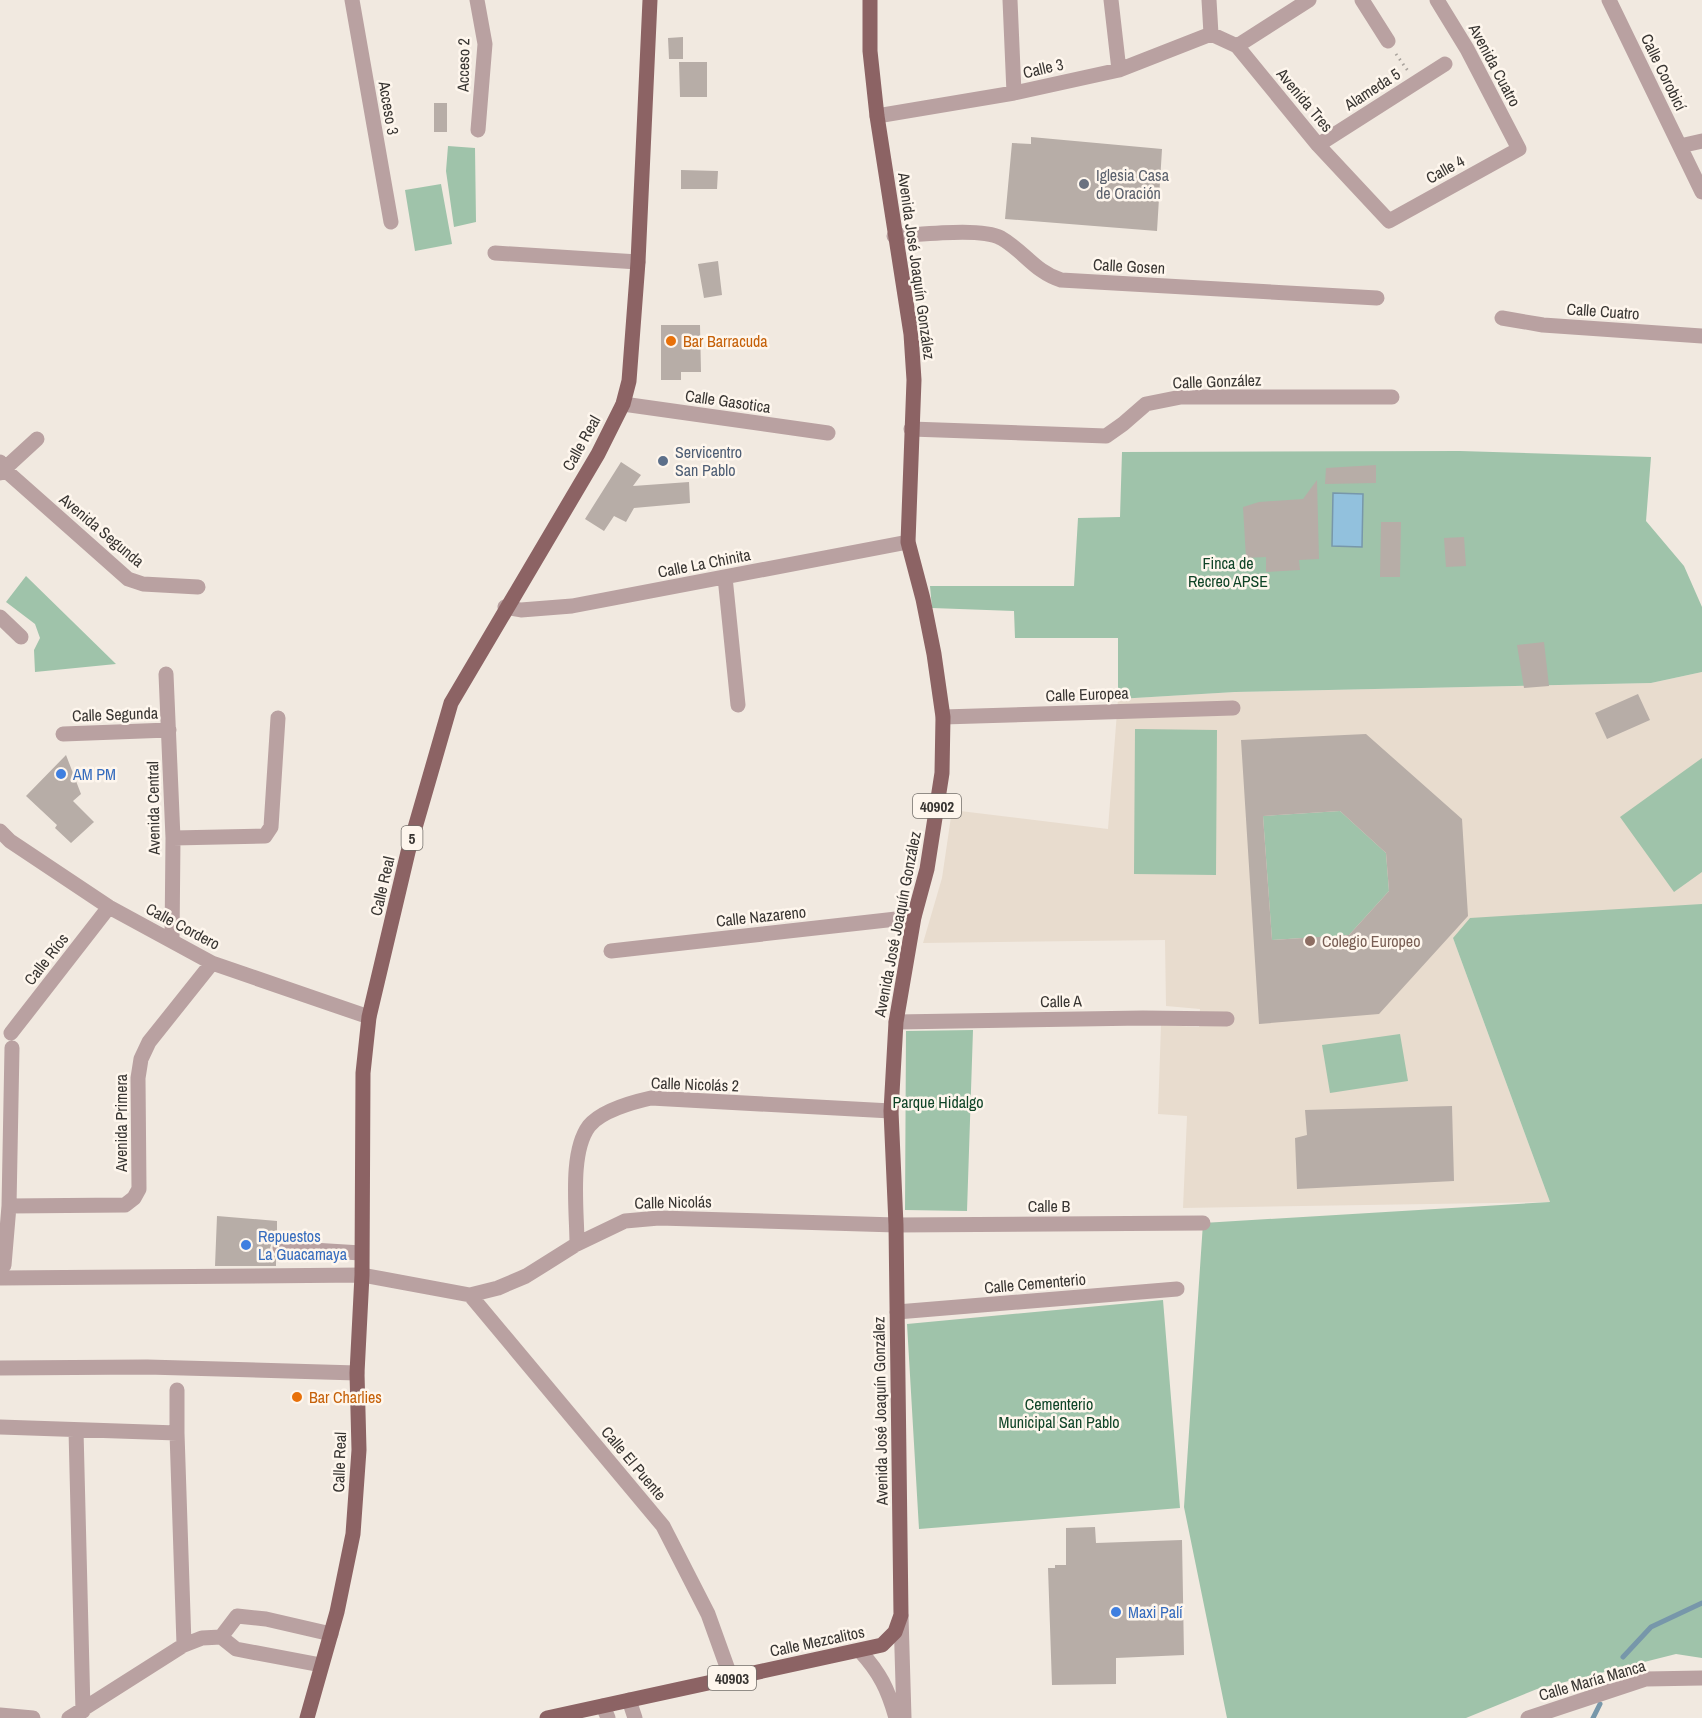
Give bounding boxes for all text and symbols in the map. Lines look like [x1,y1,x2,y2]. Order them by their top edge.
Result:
street label: Avenida Cuatro [1463,19,1526,110]
street label: Calle Corobicí [1636,30,1692,114]
street label: Acceso 2 [452,38,474,93]
street label: Calle 3 [1021,53,1065,83]
street label: Avenida Tres [1271,63,1338,137]
street label: Alameda 5 [1339,63,1404,116]
street label: Acceso 3 [373,79,405,136]
street label: Calle 4 [1422,149,1468,189]
place label: Iglesia Casa de Oración [1096,164,1170,204]
street label: Avenida José Joaquín González [893,170,941,361]
marker: Iglesia Casa de Oración [1077,177,1091,191]
street label: Calle Gosen [1092,253,1166,279]
street label: Calle Cuatro [1566,297,1640,325]
place label: Bar Barracuda [683,330,768,352]
marker: Bar Barracuda [664,334,678,348]
street label: Calle González [1172,368,1262,394]
street label: Calle Gasotica [684,384,773,418]
street label: Calle Real [557,411,605,475]
place label: Servicentro San Pablo [675,441,742,481]
marker: Servicentro San Pablo [656,454,670,468]
street label: Avenida Segunda [54,487,149,572]
street label: Calle La Chinita [656,543,753,583]
park label: Finca de Recreo APSE [1188,552,1268,592]
street label: Calle Europea [1045,682,1130,706]
street label: Calle Segunda [72,701,159,726]
street label: Avenida Central [141,761,165,856]
place label: AM PM [72,763,116,785]
marker: AM PM [54,767,68,781]
road number: 40902 [913,794,961,818]
road number: 5 [402,826,422,850]
street label: Avenida José Joaquín González [868,829,926,1020]
street label: Calle Real [364,854,400,918]
street label: Calle Cordero [142,897,224,955]
street label: Calle Nazareno [715,900,807,932]
street label: Calle Ríos [19,928,73,990]
place label: Colegio Europeo [1322,930,1420,952]
marker: Colegio Europeo [1303,934,1317,948]
street label: Calle A [1040,990,1082,1012]
street label: Calle Nicolás 2 [651,1071,739,1097]
street label: Avenida Primera [110,1073,132,1173]
park label: Parque Hidalgo [892,1091,984,1113]
street label: Calle Nicolás [634,1190,712,1214]
street label: Calle B [1028,1195,1070,1217]
place label: Repuestos La Guacamaya [258,1225,348,1265]
marker: Repuestos La Guacamaya [239,1238,253,1252]
street label: Calle Cementerio [983,1268,1087,1298]
street label: Avenida José Joaquín González [867,1316,893,1507]
place label: Bar Charlies [309,1386,382,1408]
marker: Bar Charlies [290,1390,304,1404]
park label: Cementerio Municipal San Pablo [998,1393,1120,1433]
street label: Calle El Puente [597,1421,671,1505]
street label: Calle Real [327,1431,351,1493]
place label: Maxi Palí [1128,1601,1183,1623]
marker: Maxi Palí [1109,1605,1123,1619]
street label: Calle Mezcalitos [768,1620,866,1662]
street label: Calle María Manca [1536,1654,1649,1706]
road number: 40903 [708,1666,756,1690]

